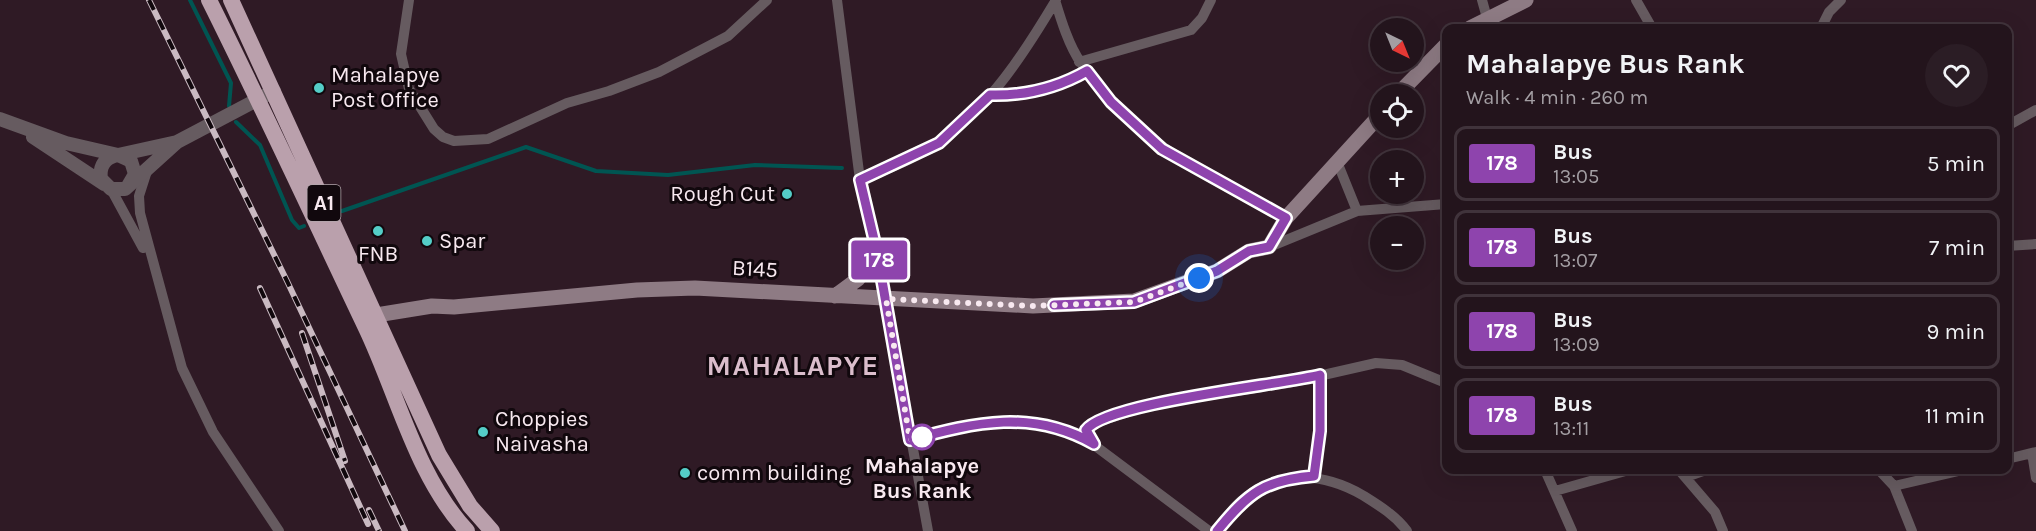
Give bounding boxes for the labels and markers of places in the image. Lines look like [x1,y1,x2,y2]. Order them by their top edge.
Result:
place label: Mahalapye Post Office [331,62,440,113]
marker: Mahalapye Post Office [312,81,326,95]
place label: Rough Cut [670,181,775,207]
marker: Rough Cut [780,187,794,201]
marker: FNB [371,224,385,238]
place label: Spar [439,228,485,254]
marker: Spar [420,234,434,248]
place label: FNB [358,241,398,267]
place label: Choppies Naivasha [495,406,589,457]
marker: Mahalapye Bus Rank [909,424,935,450]
marker: Choppies Naivasha [476,425,490,439]
place label: Mahalapye Bus Rank [865,453,979,504]
place label: comm building [697,460,852,486]
marker: comm building [678,466,692,480]

